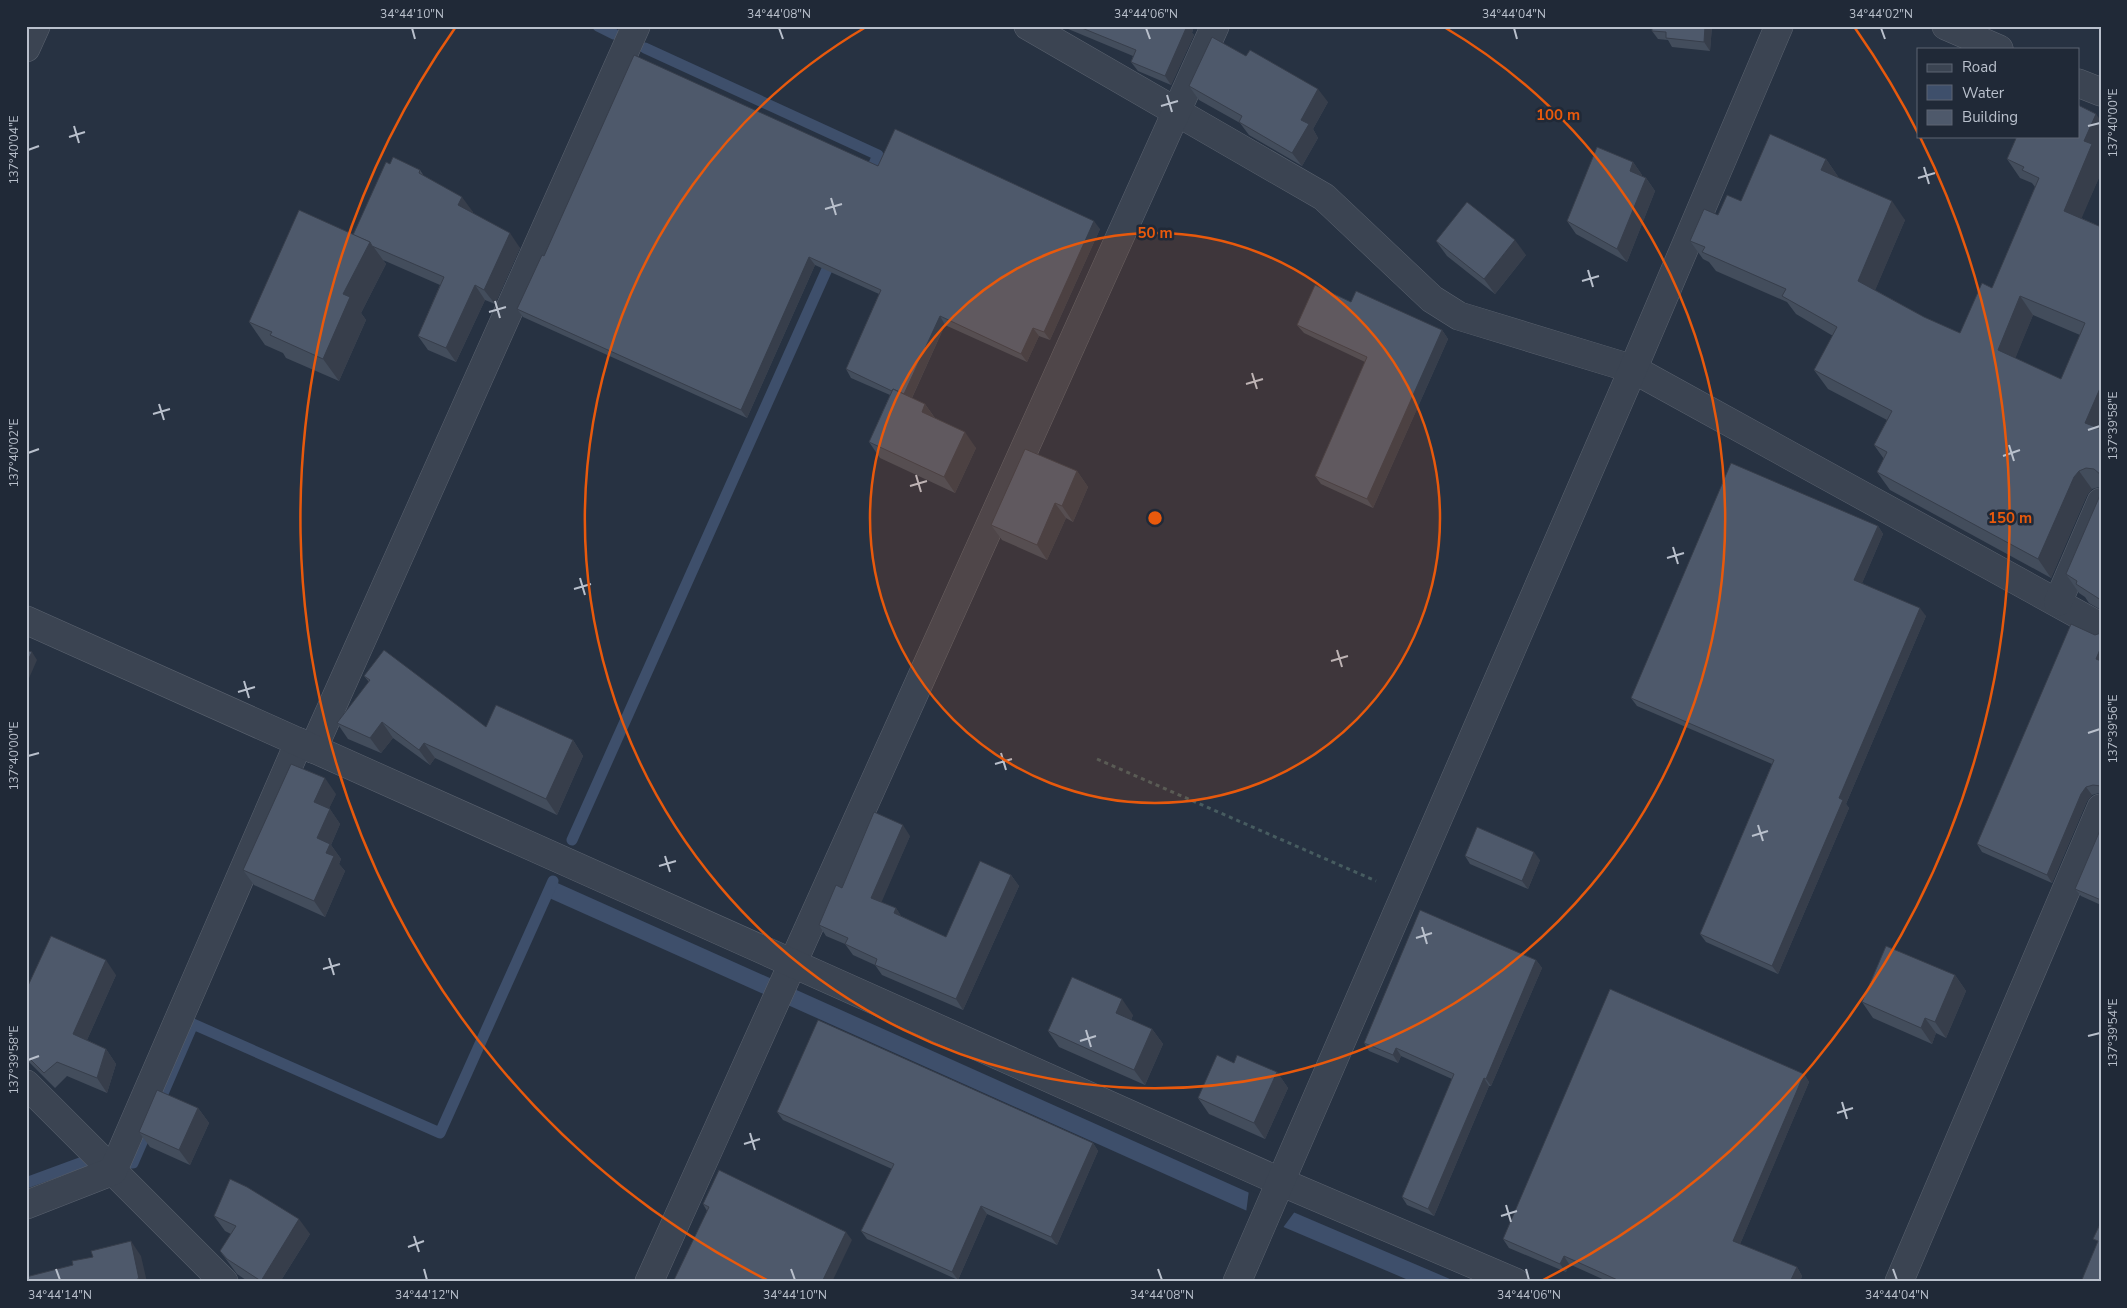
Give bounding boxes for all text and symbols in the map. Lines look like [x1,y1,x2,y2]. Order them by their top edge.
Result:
text: 34°44'10"N [380,6,444,22]
text: 34°44'08"N [747,6,811,22]
text: 34°44'06"N [1114,6,1178,22]
text: 34°44'04"N [1482,6,1546,22]
text: 34°44'02"N [1849,6,1913,22]
legend [1917,48,2080,138]
text: Road [1962,57,1997,77]
text: Water [1962,83,2005,103]
text: 137°40'00"E [2105,88,2121,158]
text: 100 m [1536,105,1580,125]
text: Building [1962,107,2018,127]
text: 137°40'04"E [6,115,22,185]
text: 50 m [1137,223,1173,243]
text: 137°39'58"E [2105,391,2121,461]
text: 137°40'02"E [6,418,22,488]
text: 150 m [1988,508,2032,528]
centre of rings [1146,509,1164,527]
text: 137°39'56"E [2105,694,2121,764]
text: 137°40'00"E [6,721,22,791]
text: 137°39'54"E [2105,998,2121,1068]
text: 137°39'58"E [6,1025,22,1095]
text: 34°44'14"N [28,1287,92,1303]
text: 34°44'12"N [395,1287,459,1303]
text: 34°44'10"N [763,1287,827,1303]
text: 34°44'08"N [1130,1287,1194,1303]
text: 34°44'06"N [1497,1287,1561,1303]
text: 34°44'04"N [1865,1287,1929,1303]

